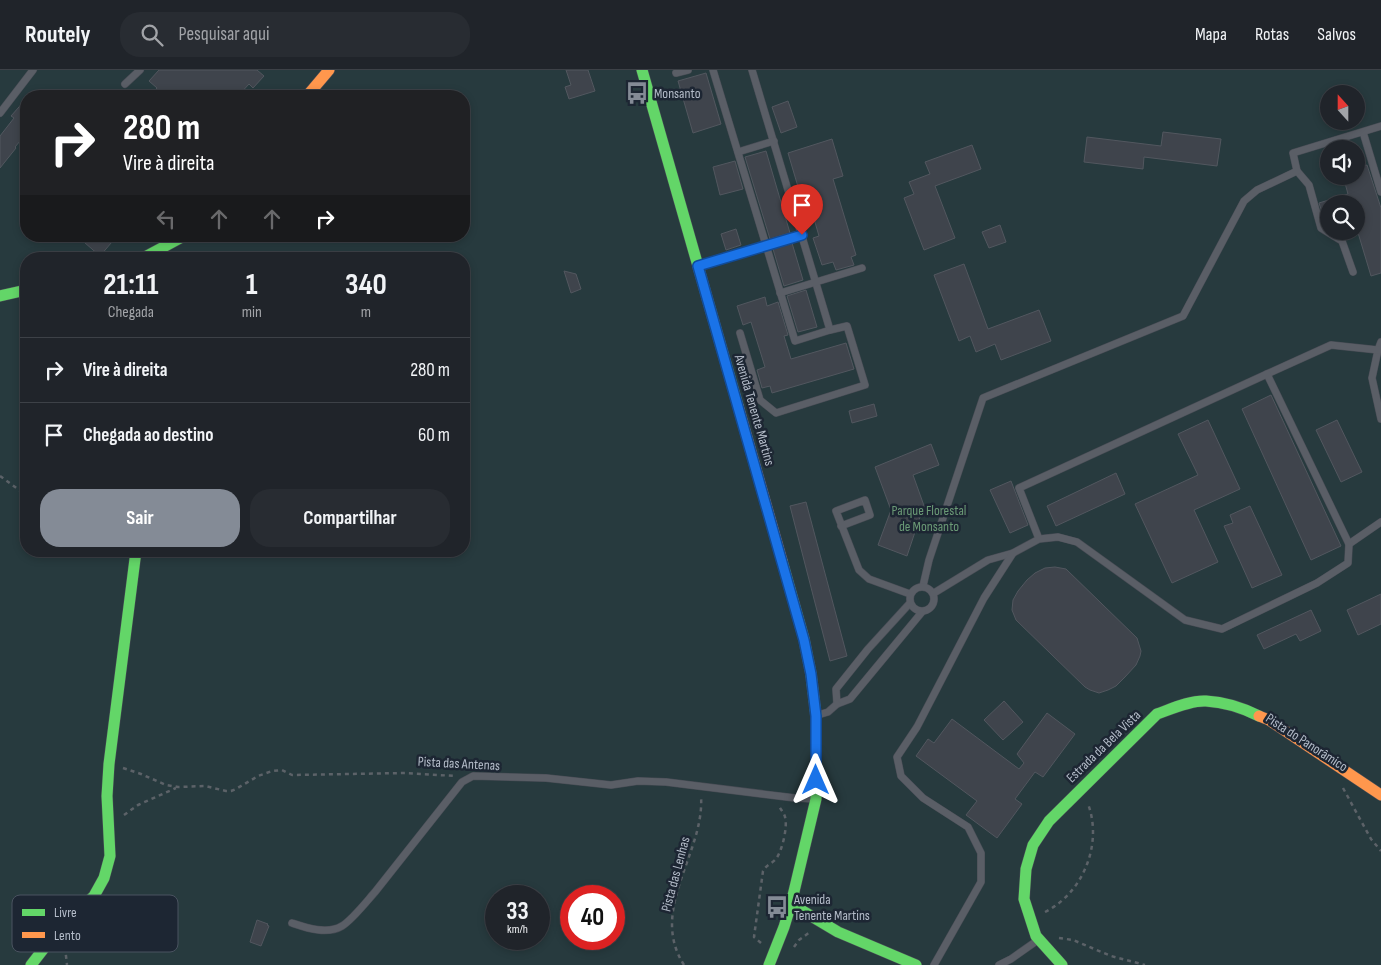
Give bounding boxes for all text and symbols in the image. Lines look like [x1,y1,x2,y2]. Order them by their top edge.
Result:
search box [120,12,470,57]
text: Routely [25,20,90,49]
icon: search [138,21,166,49]
text: Pesquisar aqui [178,23,269,46]
text: Mapa [1195,24,1227,45]
text: Rotas [1255,24,1289,45]
text: Salvos [1317,24,1356,45]
bus stop icon: Monsanto [624,80,650,106]
place label: Monsanto [654,85,701,102]
north arrow [1320,85,1365,130]
map controls [1320,85,1365,240]
text: 280 m [123,107,200,150]
icon: right [40,110,105,175]
button: sound [1320,140,1365,185]
text: Vire à direita [123,150,215,177]
pin [781,184,823,235]
icon: arrive [788,191,816,219]
button: search [1320,195,1365,240]
icon: left [152,205,180,233]
icon: ahead [205,205,233,233]
icon: ahead [258,205,286,233]
icon: right [311,205,339,233]
text: 21:11 [103,267,158,303]
text: 1 [246,267,258,303]
text: 340 [345,267,387,303]
text: Chegada [108,303,154,322]
text: min [242,303,262,322]
text: m [361,303,371,322]
street label: Avenida Tenente Martins [730,352,778,468]
icon: right [40,356,68,384]
text: Vire à direita [83,359,167,382]
text: 280 m [410,359,450,382]
icon: arrive [40,421,68,449]
text: Chegada ao destino [83,424,213,447]
text: 60 m [418,424,450,447]
button: Sair [40,489,240,547]
button: Compartilhar [250,489,450,547]
park label: Parque Florestal de Monsanto [892,502,966,535]
street label: Estrada da Bela Vista [1063,707,1144,786]
street label: Pista do Panorâmico [1263,710,1351,775]
street label: Pista das Antenas [417,753,501,774]
position arrow [789,753,841,805]
street label: Pista das Lenhas [657,835,694,913]
speed limit sign: 40 [560,885,625,950]
place label: Avenida Tenente Martins [793,891,870,924]
bus stop icon: Avenida Tenente Martins [764,894,790,920]
legend [12,895,178,952]
text: 33 [506,896,529,927]
text: Livre [54,904,77,921]
text: km/h [507,922,528,937]
text: Lento [54,927,81,944]

